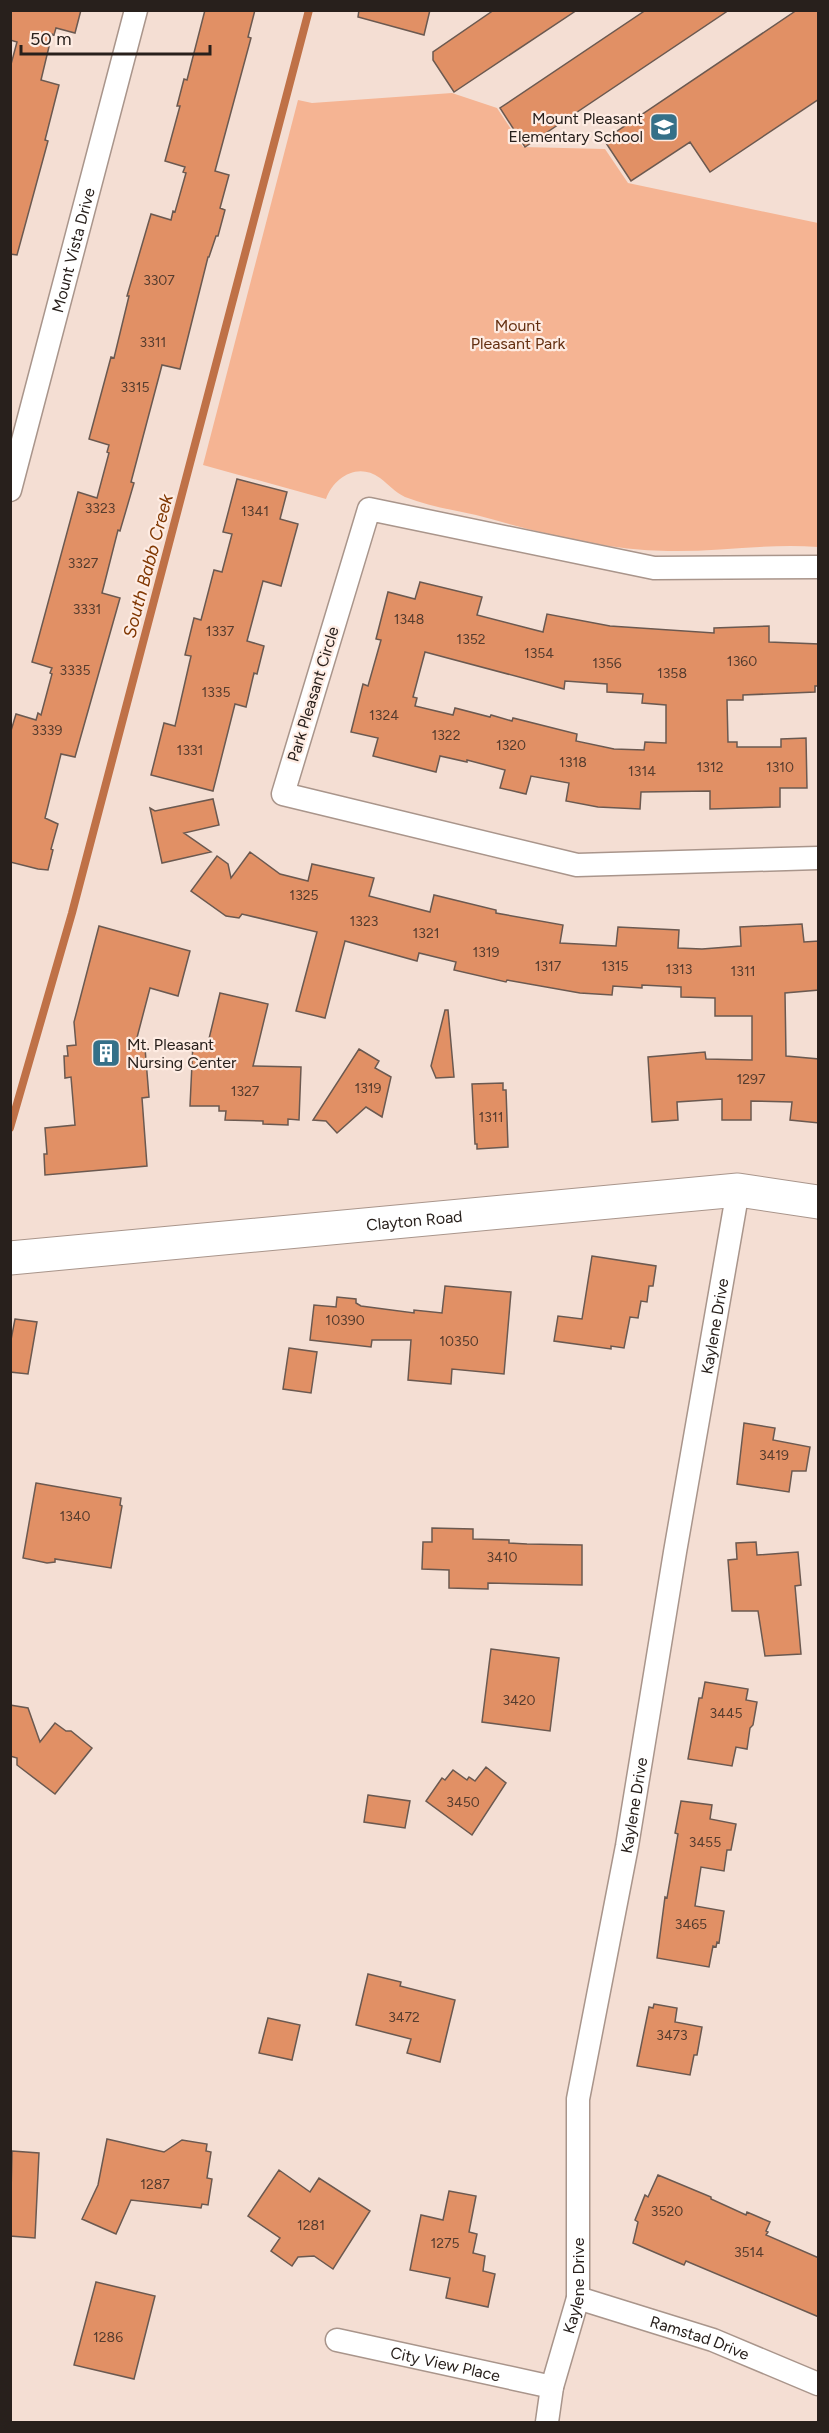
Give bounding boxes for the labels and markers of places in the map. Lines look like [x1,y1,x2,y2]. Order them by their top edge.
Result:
place label: Mount Pleasant Elementary School [509,109,643,146]
school or university icon: Mount Pleasant Elementary School [648,111,680,143]
place label: Mt. Pleasant Nursing Center [127,1035,237,1072]
building icon: Mt. Pleasant Nursing Center [90,1037,122,1069]

